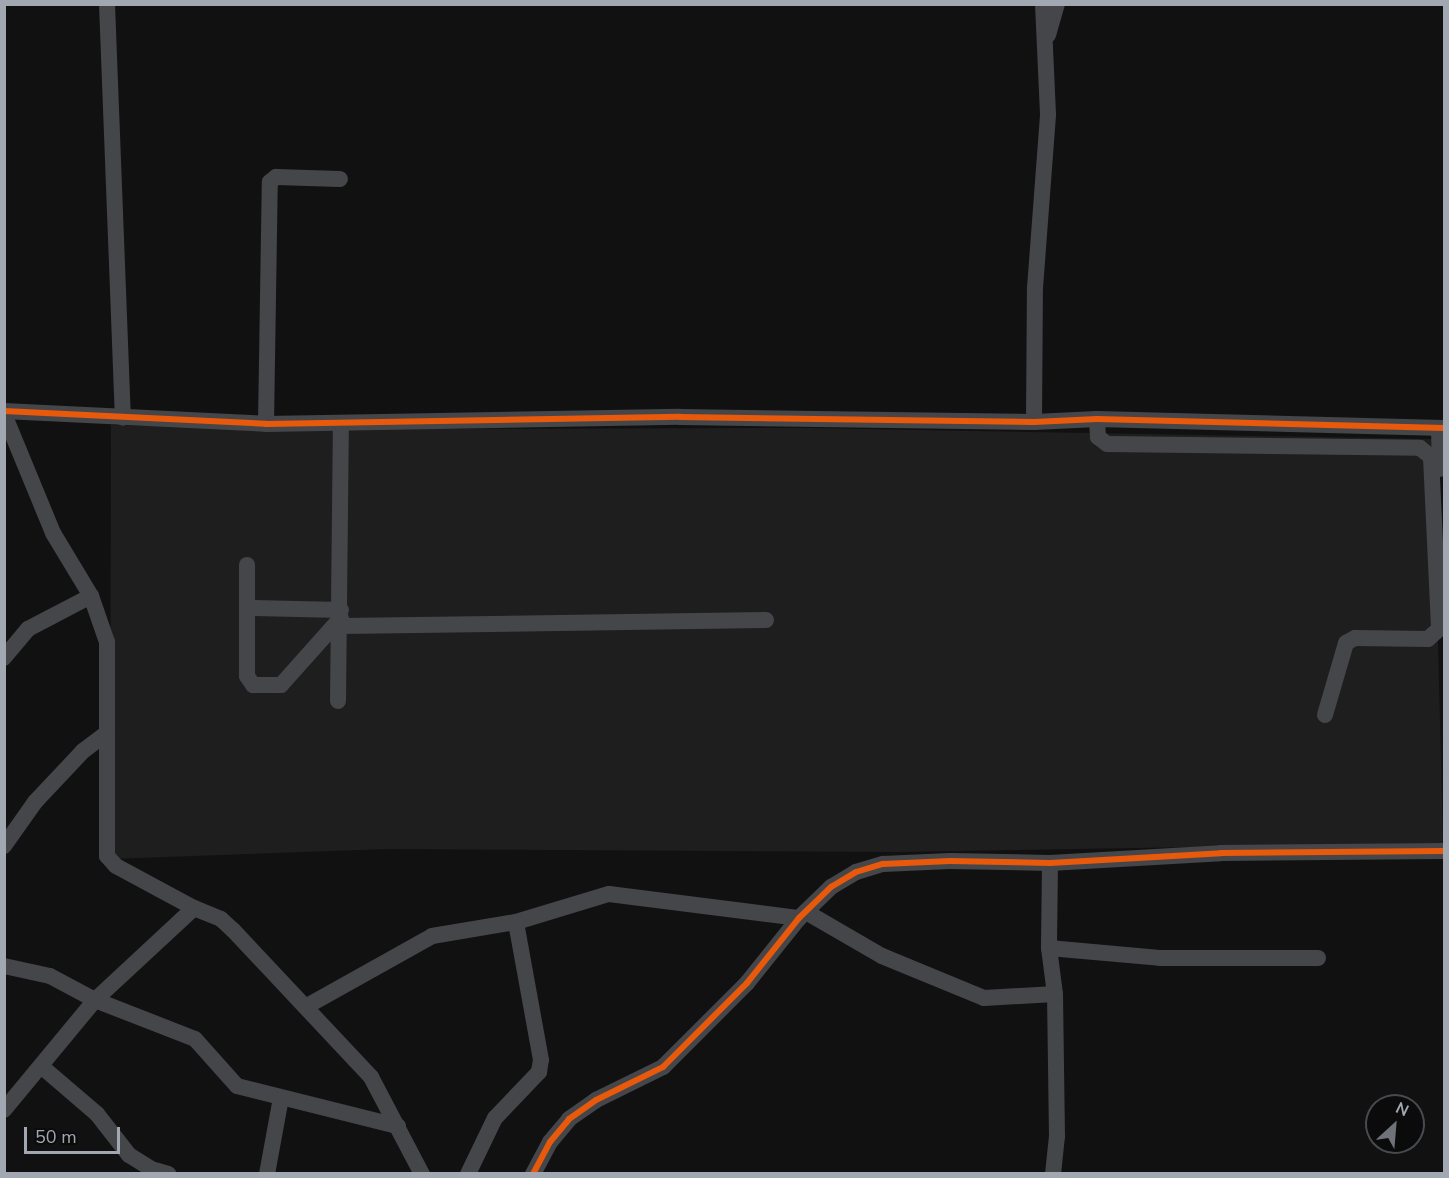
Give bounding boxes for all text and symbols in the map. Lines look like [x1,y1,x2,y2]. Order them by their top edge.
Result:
north arrow [1365,1094,1425,1154]
text: N [1392,1097,1412,1122]
scale bar [27,1115,123,1153]
text: 50 m [35,1125,77,1149]

